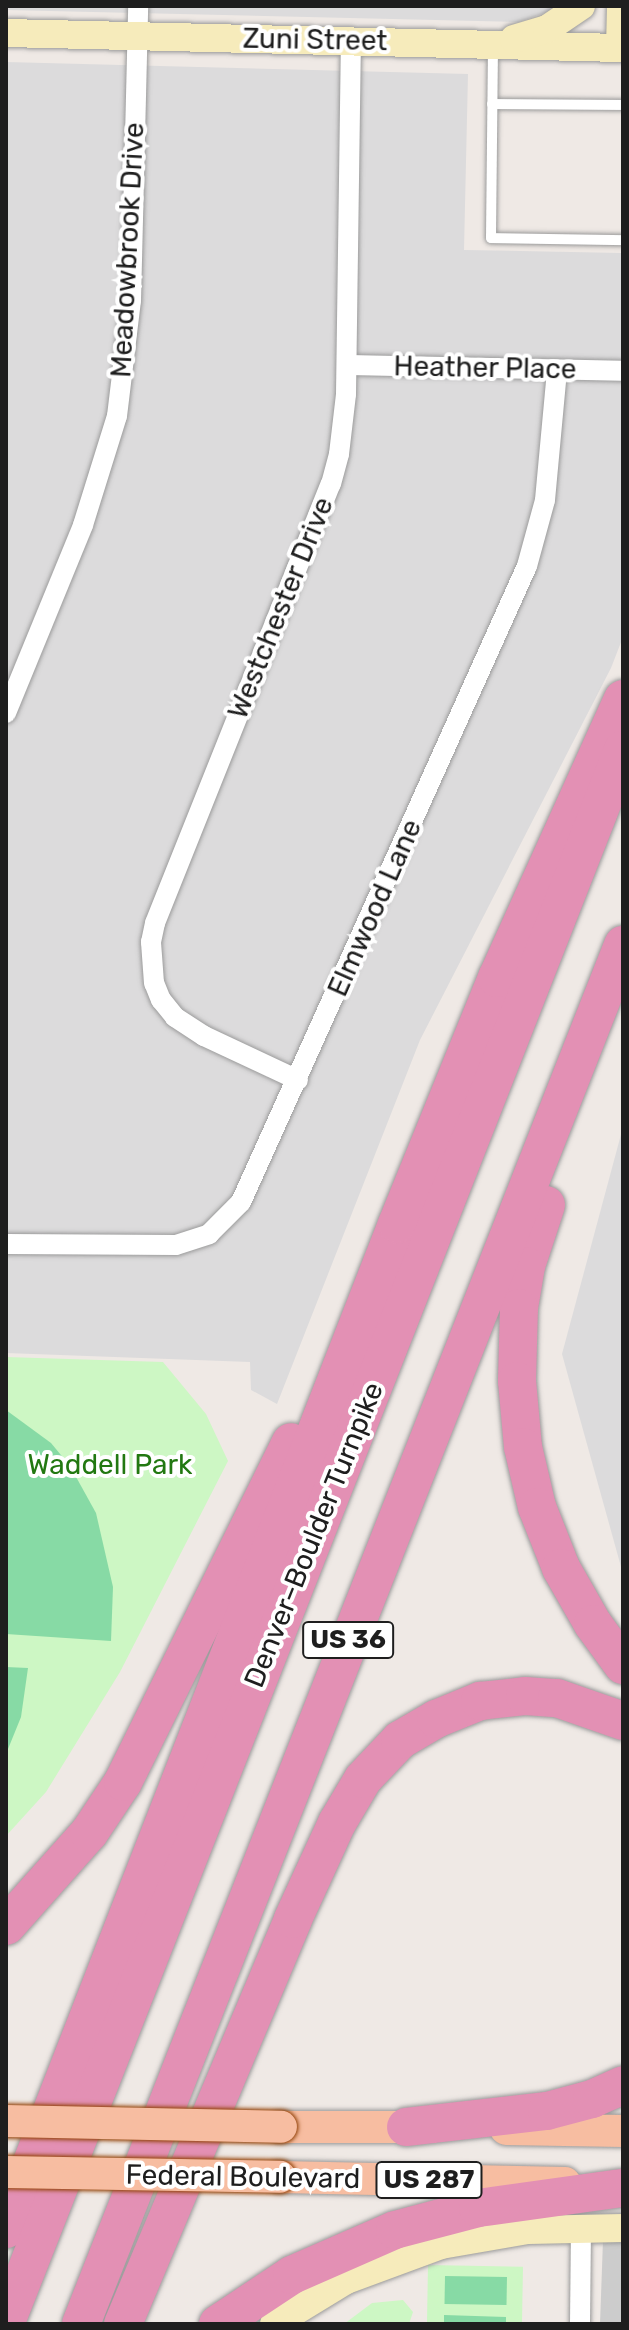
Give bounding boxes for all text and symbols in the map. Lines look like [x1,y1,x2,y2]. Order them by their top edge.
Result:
street label: Zuni Street [242,22,388,58]
street label: Meadowbrook Drive [105,121,151,379]
street label: Heather Place [393,350,577,386]
street label: Westchester Drive [221,492,341,724]
street label: Elmwood Lane [321,814,429,1002]
street label: Denver–Boulder Turnpike [237,1377,391,1693]
park label: Waddell Park [28,1448,192,1482]
road number: US 36 [302,1618,394,1662]
street label: Federal Boulevard [125,2158,361,2196]
road number: US 287 [375,2158,483,2202]

